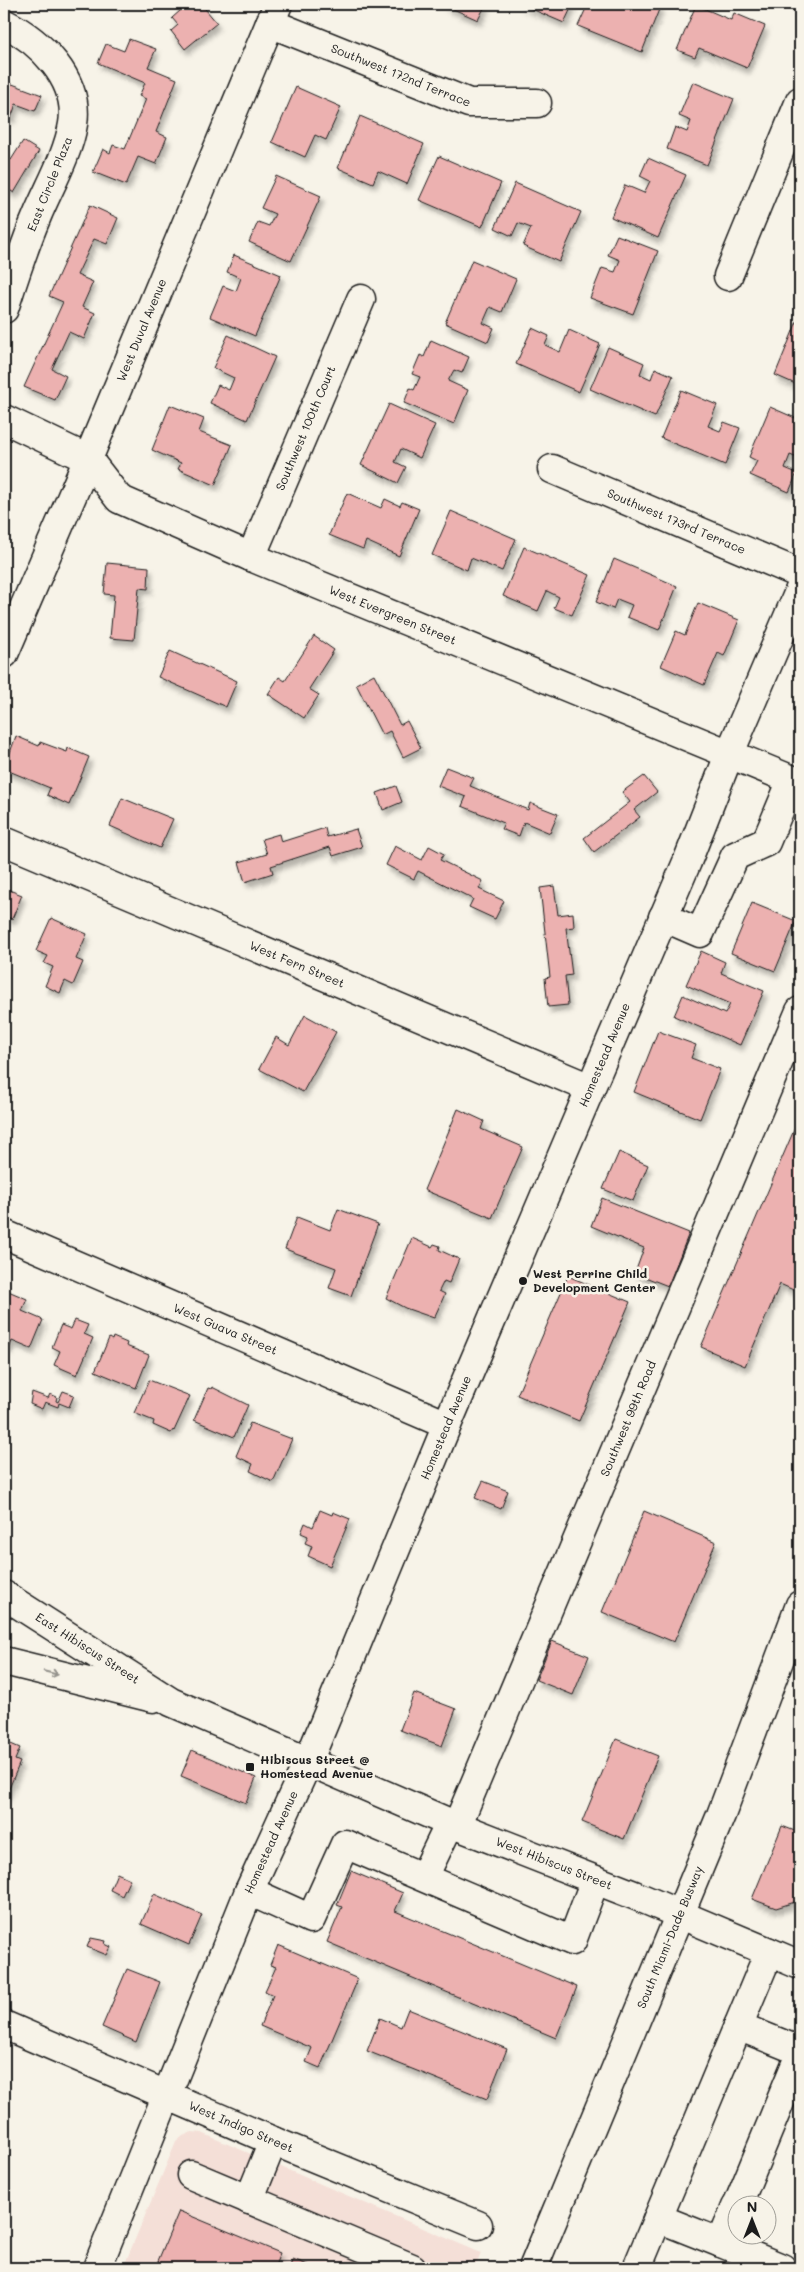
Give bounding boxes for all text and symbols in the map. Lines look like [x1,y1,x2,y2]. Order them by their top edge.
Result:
street label: Southwest 172nd Terrace [329,39,473,110]
street label: East Circle Plaza [23,134,75,233]
street label: West Duval Avenue [112,276,169,384]
street label: Southwest 100th Court [271,363,339,493]
street label: Southwest 173rd Terrace [605,484,748,557]
street label: West Evergreen Street [327,581,459,648]
street label: West Fern Street [247,936,347,991]
street label: Homestead Avenue [574,1000,633,1109]
place label: West Perrine Child Development Center [533,1265,655,1295]
marker: West Perrine Child Development Center [517,1275,529,1287]
street label: West Guava Street [171,1299,280,1358]
street label: Southwest 99th Road [596,1357,659,1479]
street label: Homestead Avenue [416,1373,474,1482]
street label: East Hibiscus Street [33,1608,143,1687]
one-way arrow [43,1669,59,1678]
place label: Hibiscus Street @ Homestead Avenue [260,1751,373,1781]
marker: Hibiscus Street @ Homestead Avenue [244,1761,256,1773]
street label: Homestead Avenue [240,1788,301,1896]
street label: West Hibiscus Street [494,1833,615,1893]
street label: South Miami-Dade Busway [633,1863,706,2011]
street label: West Indigo Street [187,2097,296,2156]
north arrow [726,2194,776,2244]
text: N [747,2197,757,2216]

